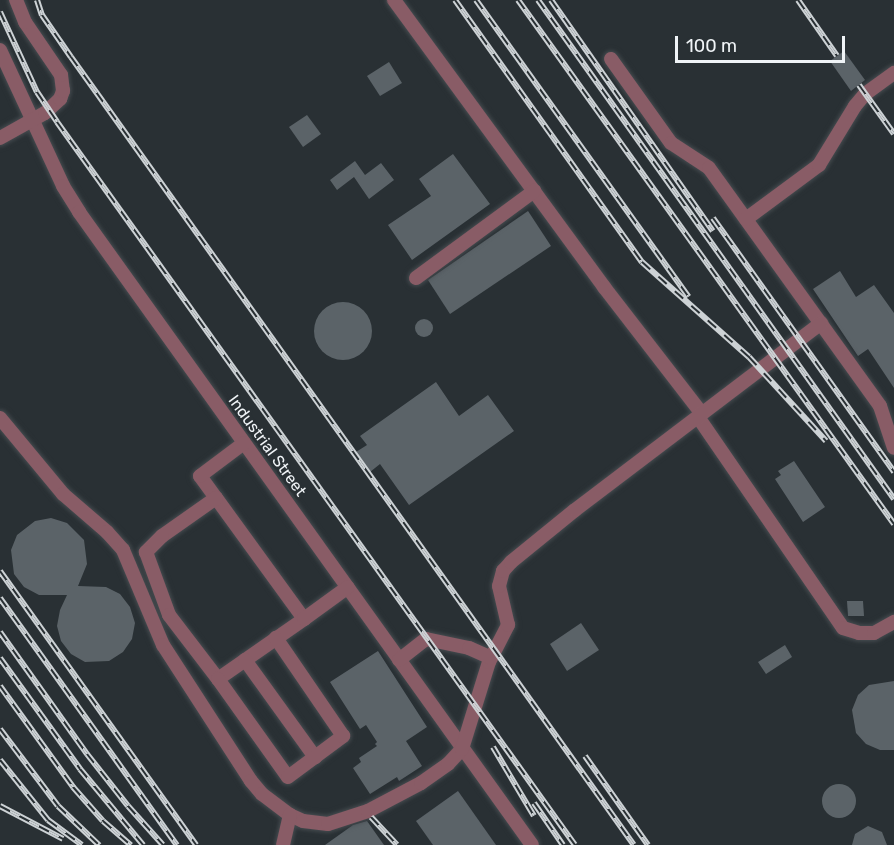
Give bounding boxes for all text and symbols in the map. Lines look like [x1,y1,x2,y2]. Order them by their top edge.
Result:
scale bar [678,24,848,62]
text: 100 m [686,35,737,57]
street label: Industrial Street [224,392,310,500]

